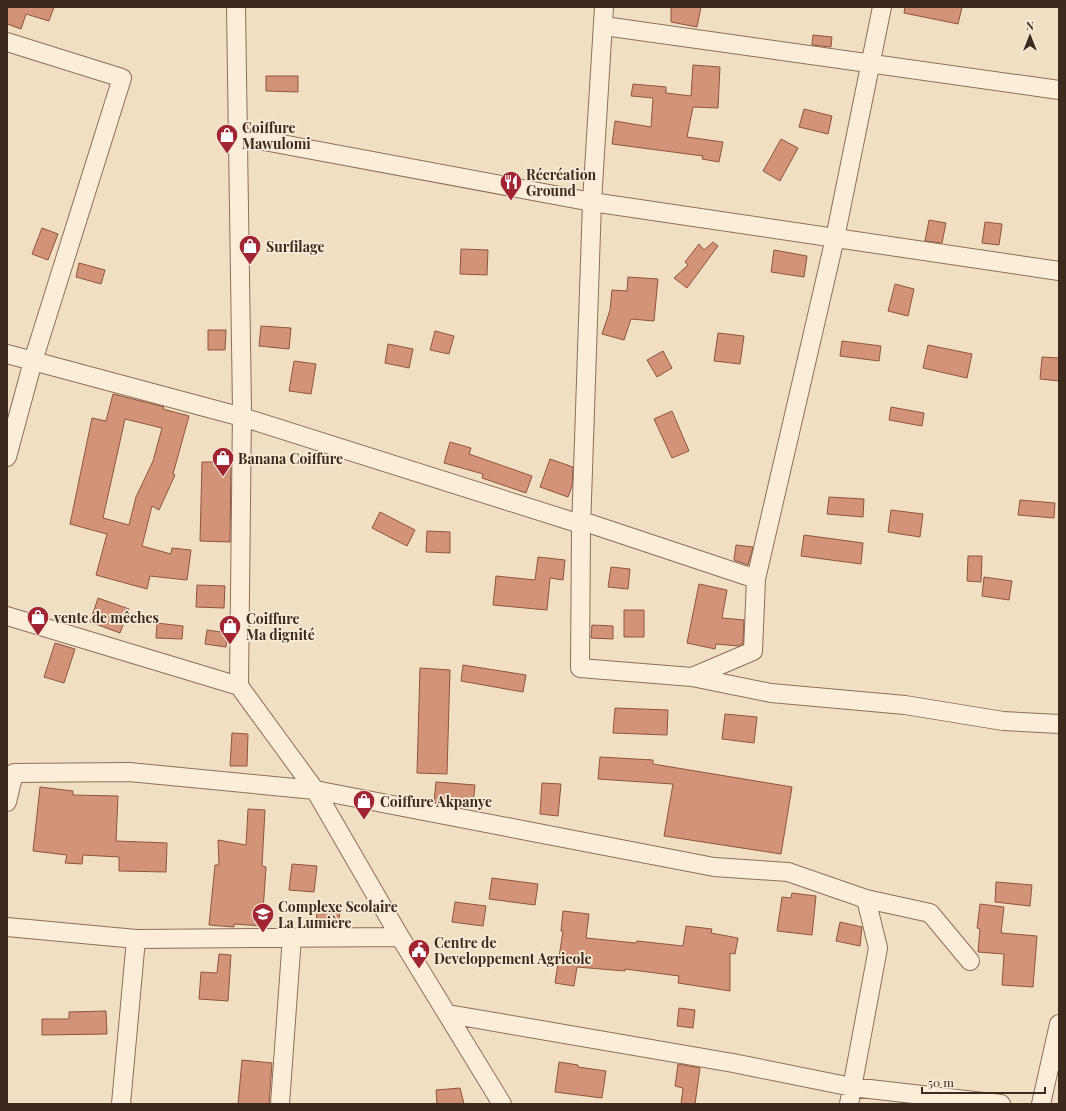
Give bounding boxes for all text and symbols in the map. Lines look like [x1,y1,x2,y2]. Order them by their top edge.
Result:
north arrow [1010,16,1050,56]
text: N [1026,18,1034,33]
place label: Coiffure Mawulomi [242,118,311,153]
shop icon: Coiffure Mawulomi [214,122,240,155]
place label: Récréation Ground [526,165,597,200]
restaurant icon: Récréation Ground [498,169,524,202]
shop icon: Surfilage [237,233,263,266]
place label: Surfilage [266,237,325,256]
shop icon: Banana Coiffure [210,445,236,478]
place label: Banana Coiffure [238,449,343,468]
shop icon: vente de mêches [25,604,51,637]
place label: vente de mêches [53,608,159,627]
place label: Coiffure Ma dignité [246,609,315,644]
shop icon: Coiffure Ma dignité [217,613,243,646]
shop icon: Coiffure Akpanye [351,788,377,821]
place label: Coiffure Akpanye [380,792,492,811]
place label: Complexe Scolaire La Lumière [278,897,398,932]
school or university icon: Complexe Scolaire La Lumière [250,901,276,934]
place label: Centre de Developpement Agricole [434,933,591,968]
public building icon: Centre de Developpement Agricole [406,937,432,970]
scale bar [922,1069,1045,1095]
text: 50 m [928,1074,954,1090]

